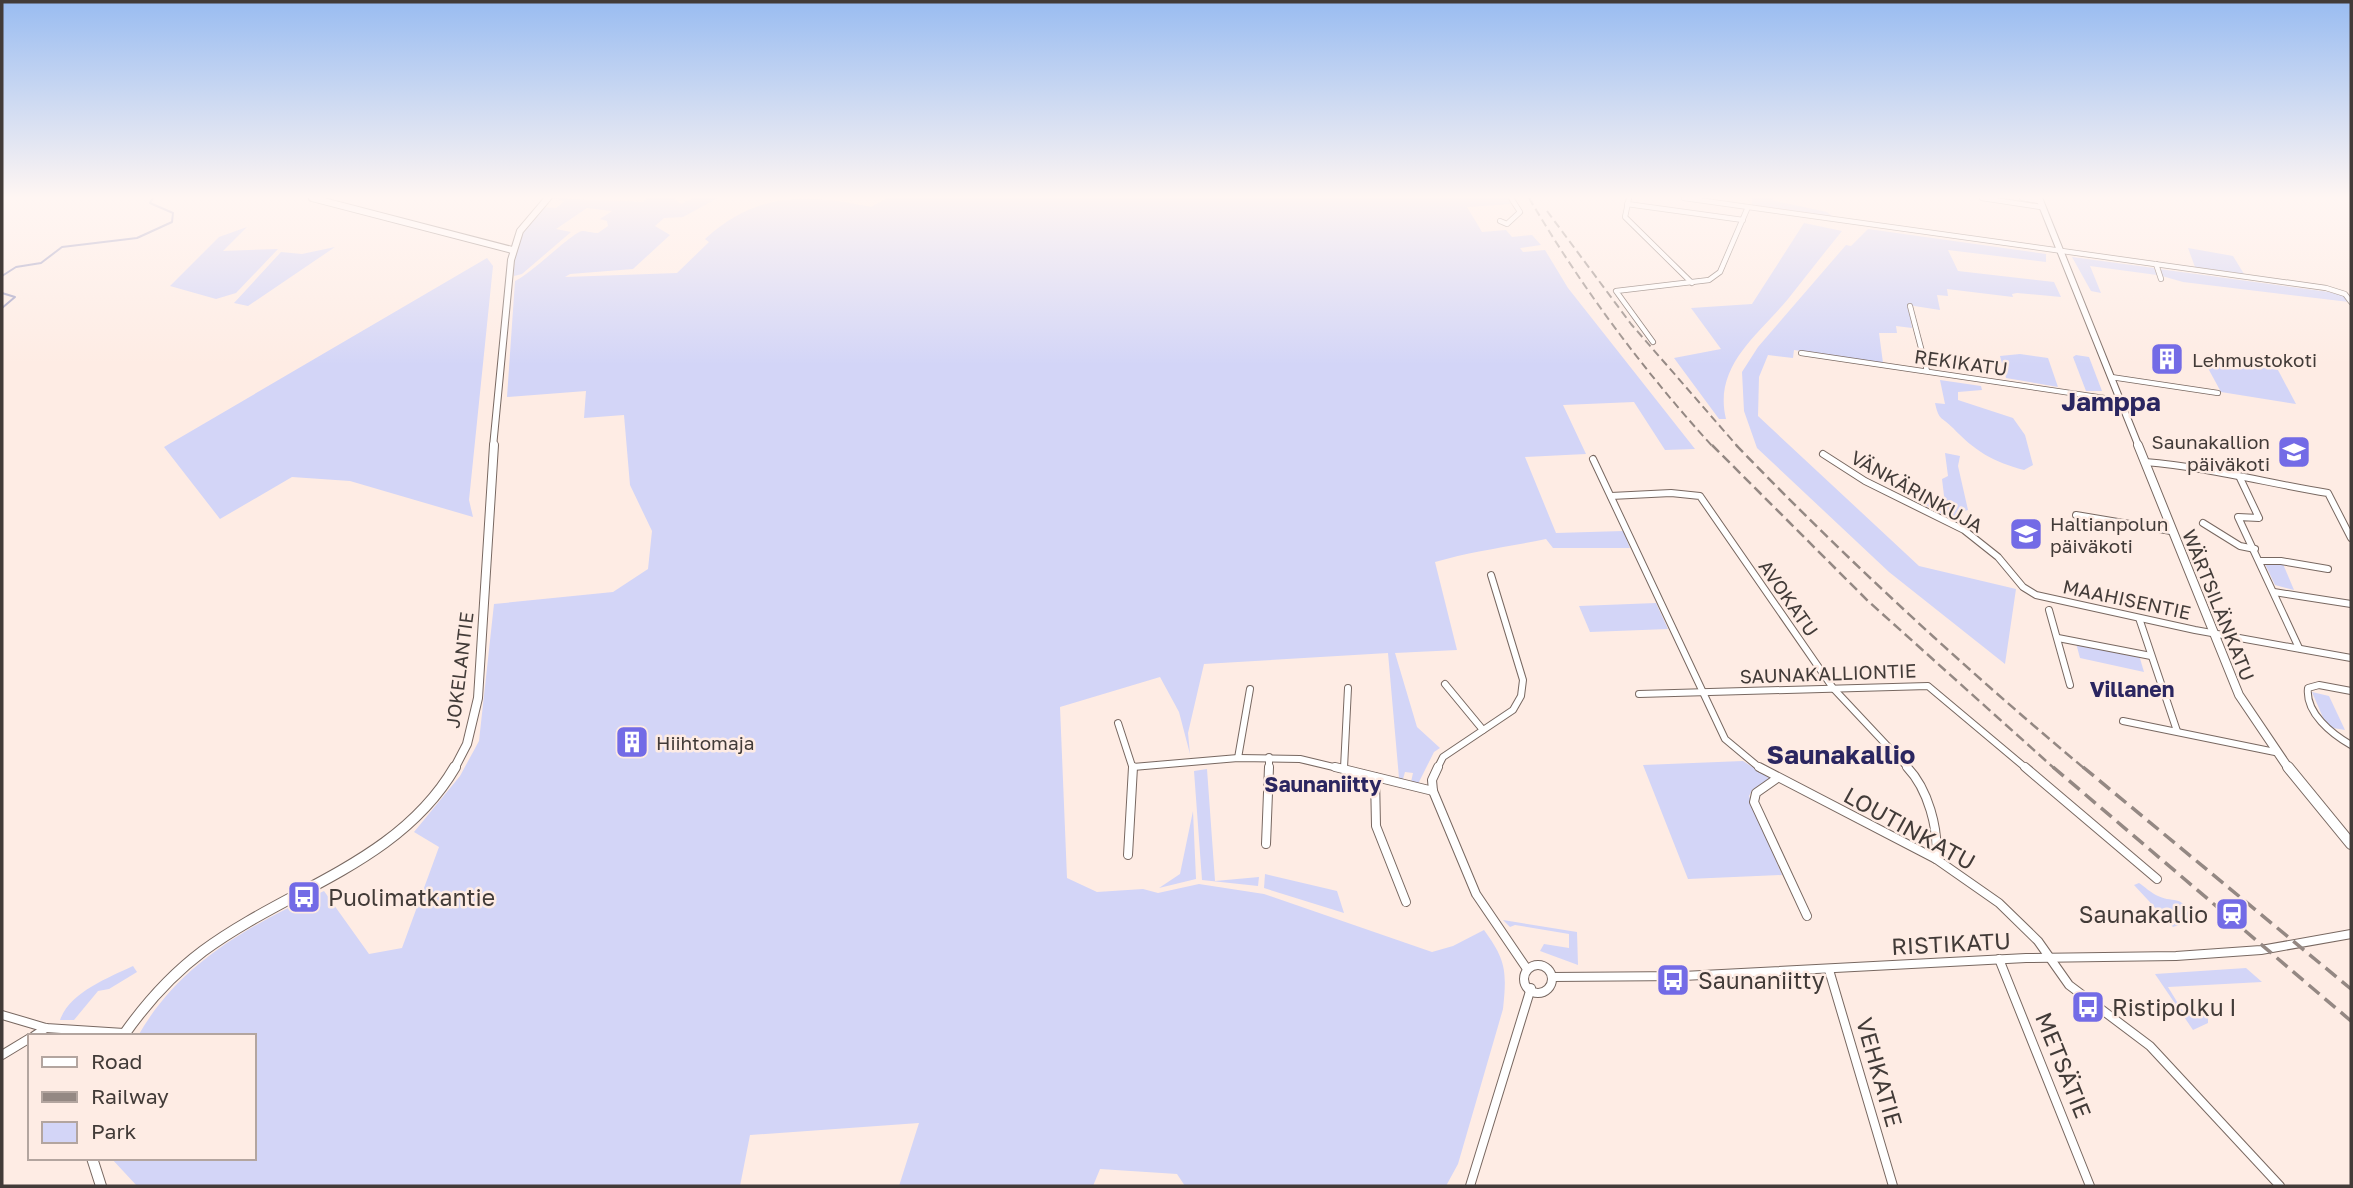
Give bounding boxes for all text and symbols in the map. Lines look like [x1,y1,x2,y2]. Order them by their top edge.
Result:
building icon: Lehmustokoti [2148,340,2186,378]
street label: REKIKATU [1913,344,2009,380]
place label: Lehmustokoti [2192,348,2317,371]
district label: Jamppa [2061,386,2161,417]
place label: Saunakallion päiväkoti [2152,430,2270,475]
school or university icon: Saunakallion päiväkoti [2275,433,2313,471]
street label: VÄNKÄRINKUJA [1847,445,1987,537]
place label: Haltianpolun päiväkoti [2050,512,2168,557]
school or university icon: Haltianpolun päiväkoti [2007,515,2045,553]
street label: WÄRTSILÄNKATU [2178,526,2260,684]
street label: AVOKATU [1754,555,1824,641]
street label: MAAHISENTIE [2061,574,2193,624]
street label: JOKELANTIE [440,610,478,730]
street label: SAUNAKALLIONTIE [1739,658,1917,688]
district label: Villanen [2090,676,2174,702]
building icon: Hiihtomaja [613,723,651,761]
place label: Hiihtomaja [656,731,755,754]
district label: Saunakallio [1767,739,1915,770]
district label: Saunaniitty [1264,771,1382,797]
street label: LOUTINKATU [1839,780,1981,876]
bus stop icon: Puolimatkantie [285,878,323,916]
place label: Puolimatkantie [328,883,495,911]
station icon: Saunakallio [2213,895,2251,933]
place label: Saunakallio [2079,900,2208,928]
street label: RISTIKATU [1890,926,2012,960]
bus stop icon: Saunaniitty [1654,961,1692,999]
place label: Saunaniitty [1698,966,1825,994]
bus stop icon: Ristipolku I [2069,988,2107,1026]
place label: Ristipolku I [2112,993,2237,1021]
street label: METSÄTIE [2030,1008,2098,1122]
street label: VEHKATIE [1851,1014,1909,1130]
legend [28,1034,256,1160]
text: Road [91,1048,142,1074]
text: Railway [91,1083,169,1109]
text: Park [91,1118,137,1144]

